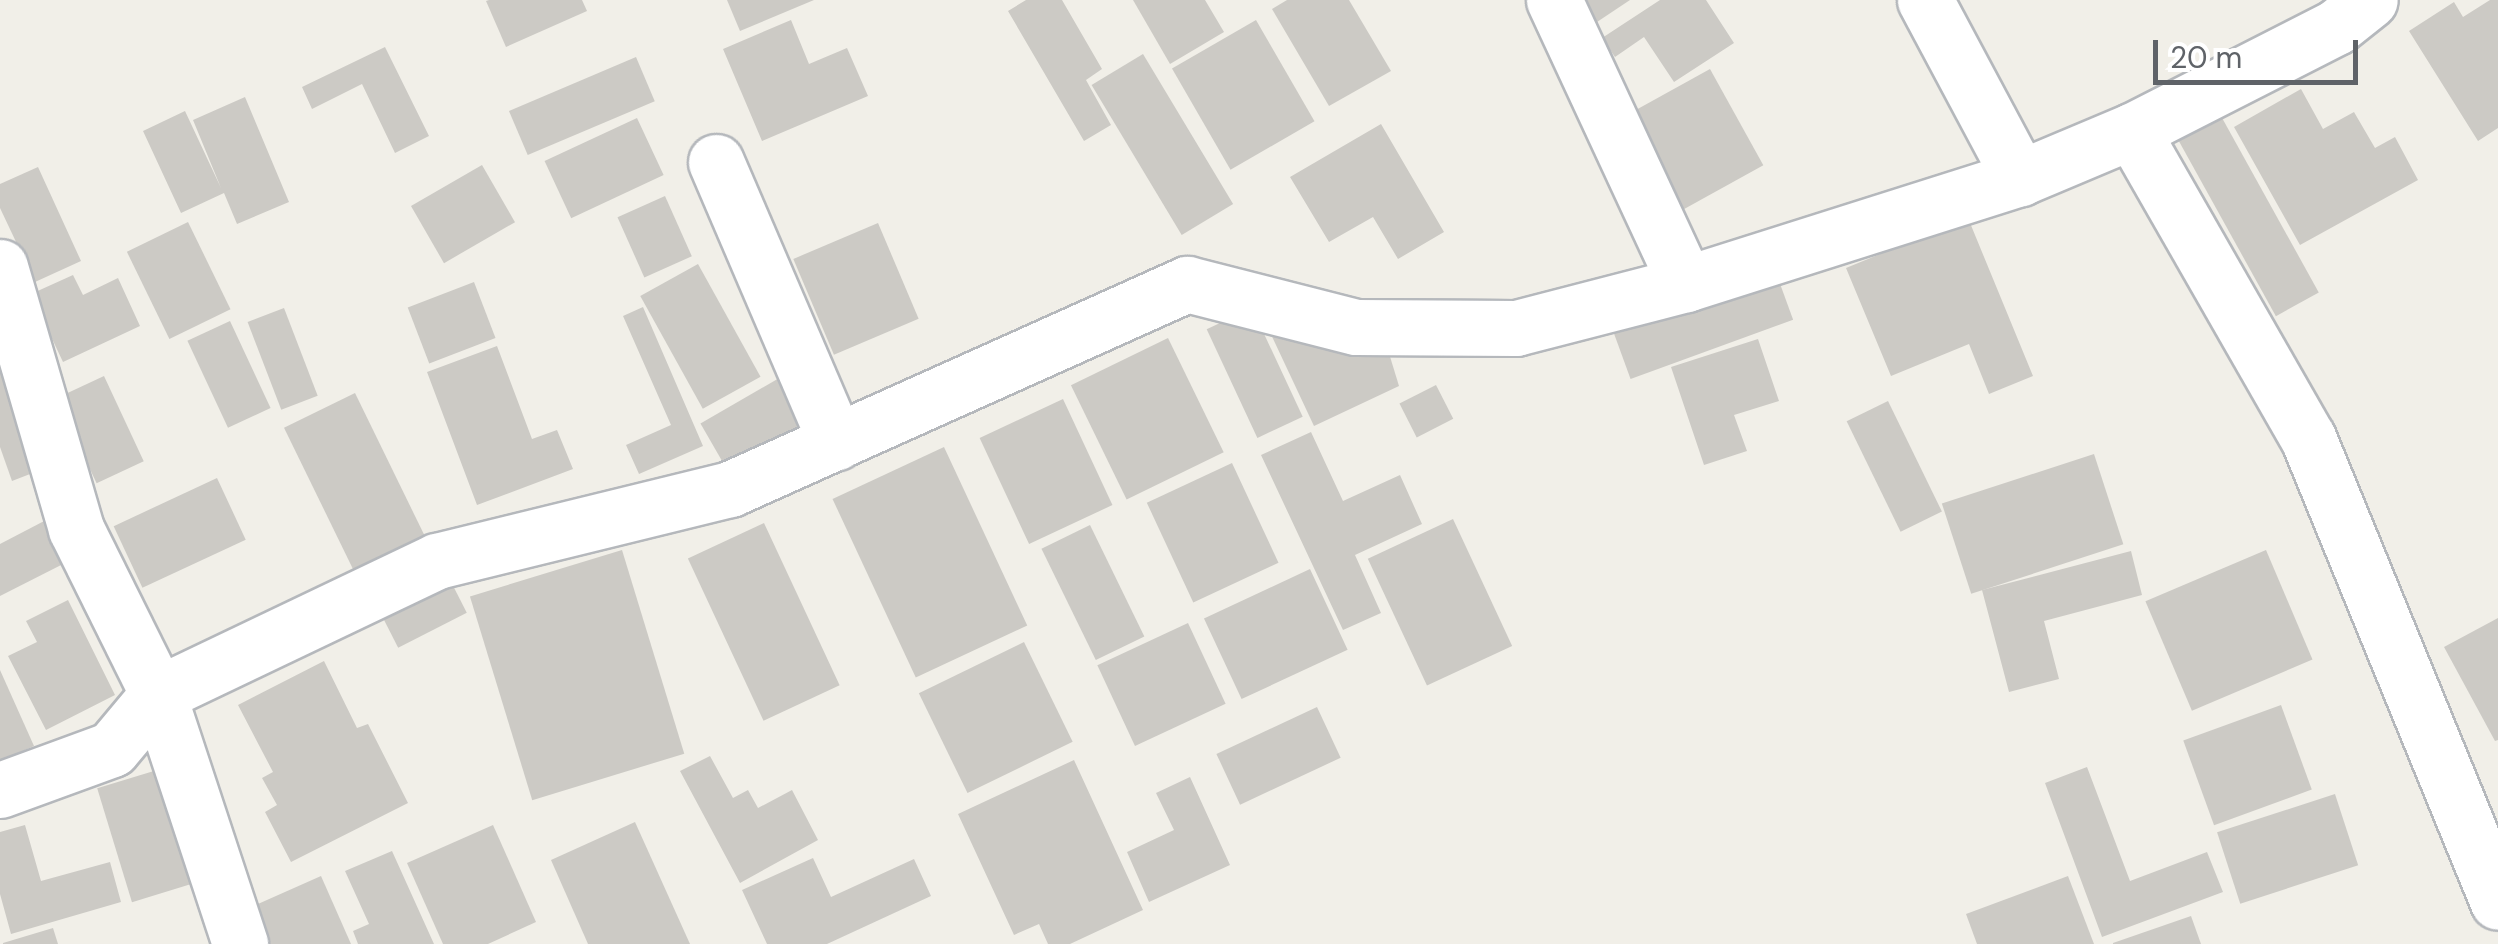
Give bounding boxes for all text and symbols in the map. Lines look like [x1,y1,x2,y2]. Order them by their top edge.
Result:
scale bar [2158,20,2363,82]
text: 20 m [2170,38,2242,77]

